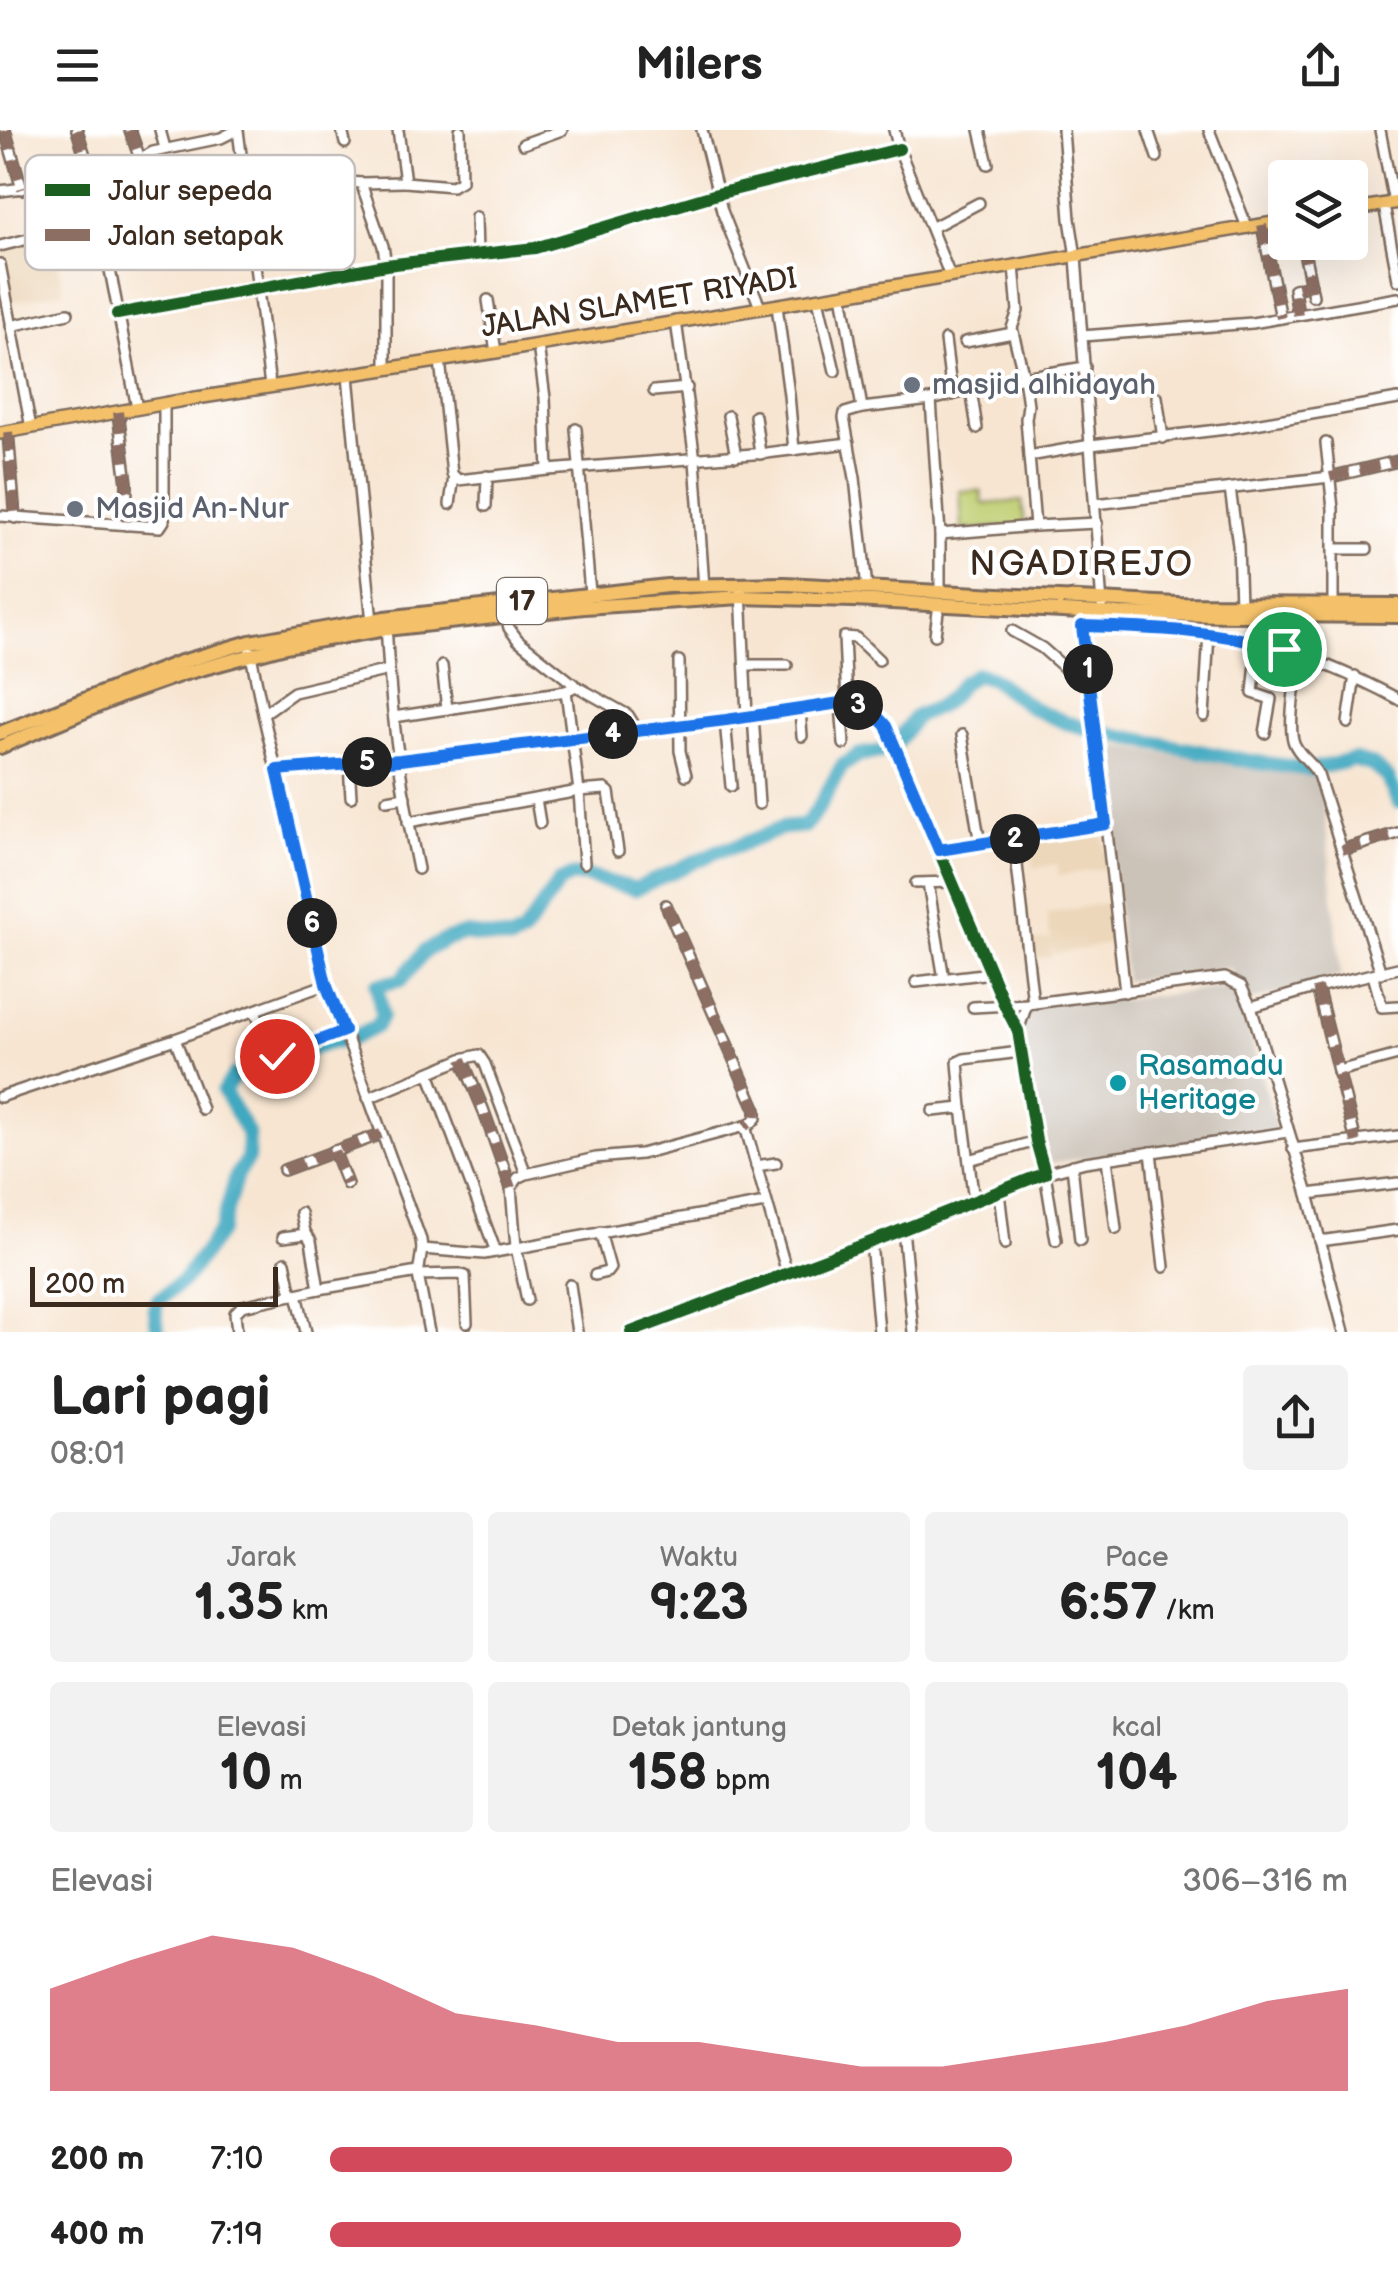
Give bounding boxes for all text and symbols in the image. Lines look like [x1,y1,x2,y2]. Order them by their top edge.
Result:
icon: menu [50,38,105,93]
text: Milers [635,38,763,93]
icon: share [1293,38,1348,93]
legend [25,155,355,270]
map controls [1268,160,1368,260]
button: layers [1268,160,1368,260]
text: Jalur sepeda [108,175,273,208]
text: Jalan setapak [108,220,283,253]
street label: JALAN SLAMET RIYADI [479,260,799,346]
place label: masjid alhidayah [932,367,1156,403]
marker: masjid alhidayah [901,374,923,396]
place label: Masjid An-Nur [95,491,290,527]
marker: Masjid An-Nur [64,498,86,520]
district label: NGADIREJO [969,543,1195,586]
road number: 17 [497,578,547,624]
pin [1242,607,1327,692]
icon: arrive [1257,622,1312,677]
pin: 1 [1063,644,1113,694]
text: 1 [1082,652,1094,685]
pin: 3 [833,680,883,730]
text: 3 [850,688,866,721]
pin: 4 [588,709,638,759]
text: 4 [605,717,621,750]
pin: 5 [342,737,392,787]
text: 5 [359,745,375,778]
pin: 2 [990,814,1040,864]
text: 2 [1007,822,1023,855]
pin: 6 [287,898,337,948]
text: 6 [304,906,320,939]
pin [235,1014,320,1099]
icon: check [250,1029,305,1084]
place label: Rasamadu Heritage [1138,1048,1284,1118]
marker: Rasamadu Heritage [1107,1072,1129,1094]
scale bar [30,1262,278,1306]
text: 200 m [45,1268,125,1301]
text: Lari pagi [50,1364,270,1431]
button: share [1243,1365,1348,1470]
text: 08:01 [50,1435,125,1474]
text: Jarak [227,1541,296,1574]
text: Waktu [660,1541,738,1574]
text: Pace [1105,1541,1169,1574]
text: 1.35 [194,1574,284,1634]
text: 9:23 [649,1574,749,1634]
text: 6:57 [1059,1574,1157,1634]
text: km [284,1594,329,1627]
text: /km [1157,1594,1215,1627]
text: Elevasi [216,1711,307,1744]
text: Detak jantung [611,1711,787,1744]
text: kcal [1112,1711,1162,1744]
text: 10 [220,1744,272,1804]
text: 158 [628,1744,708,1804]
text: 104 [1096,1744,1177,1804]
text: m [272,1764,303,1797]
text: bpm [708,1764,770,1797]
text: Elevasi [50,1862,153,1901]
text: 306–316 m [1182,1862,1348,1901]
text: 200 m [50,2140,144,2179]
text: 7:10 [210,2140,263,2179]
text: 400 m [50,2215,145,2254]
text: 7:19 [210,2215,263,2254]

